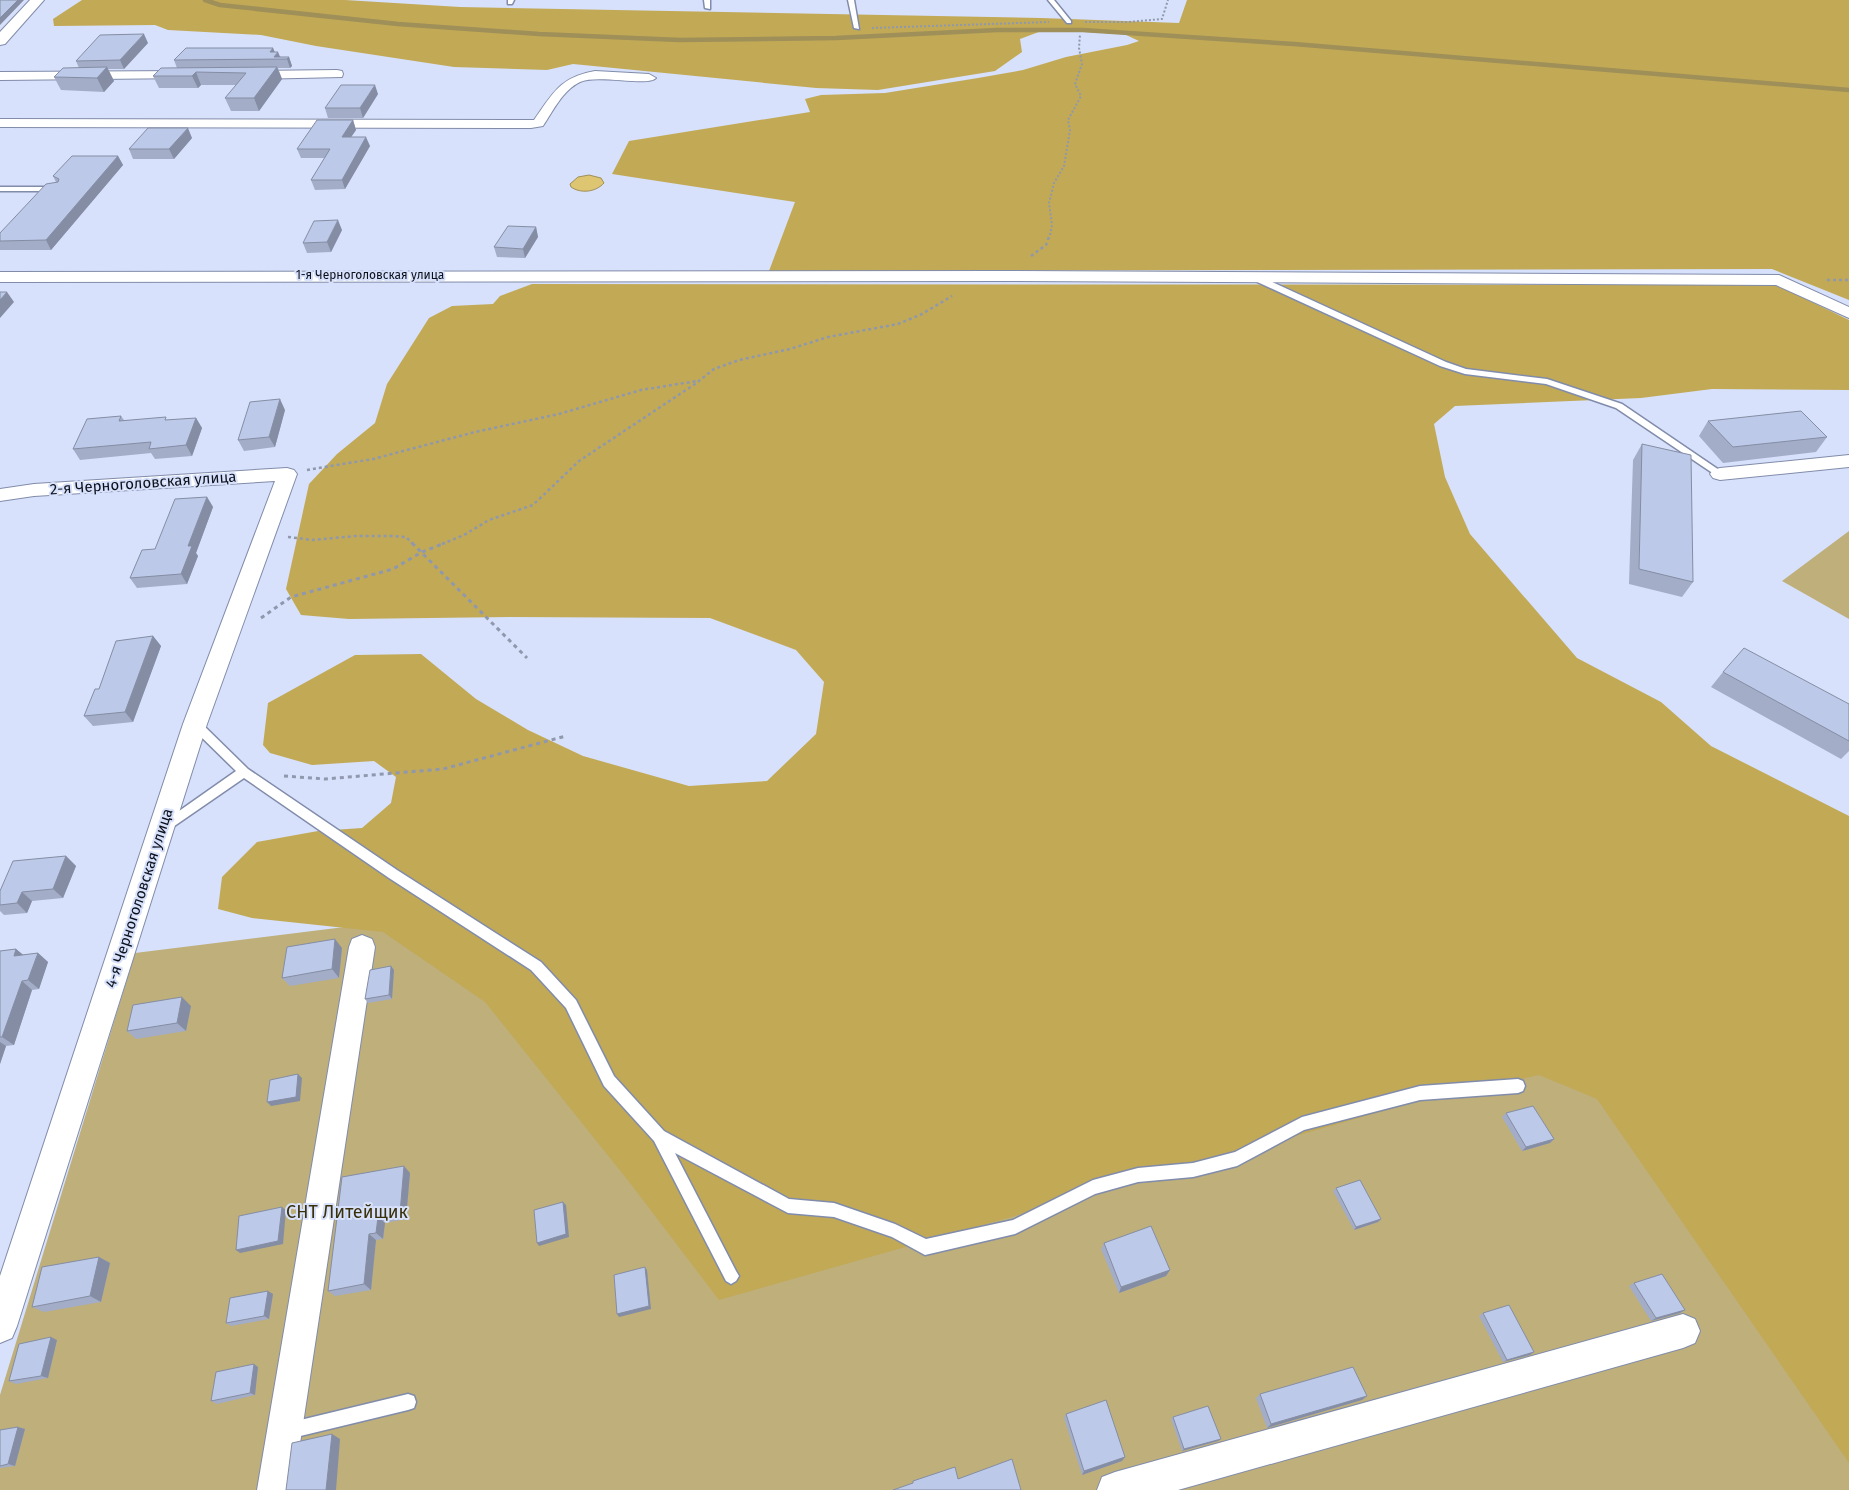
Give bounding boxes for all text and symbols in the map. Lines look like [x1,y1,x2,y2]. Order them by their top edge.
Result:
street label: 1-я Черноголовская улица [296,268,444,282]
street label: 2-я Черноголовская улица [49,468,237,498]
street label: 4-я Черноголовская улица [101,806,177,990]
park label: СНТ Литейщик [286,1201,409,1223]

